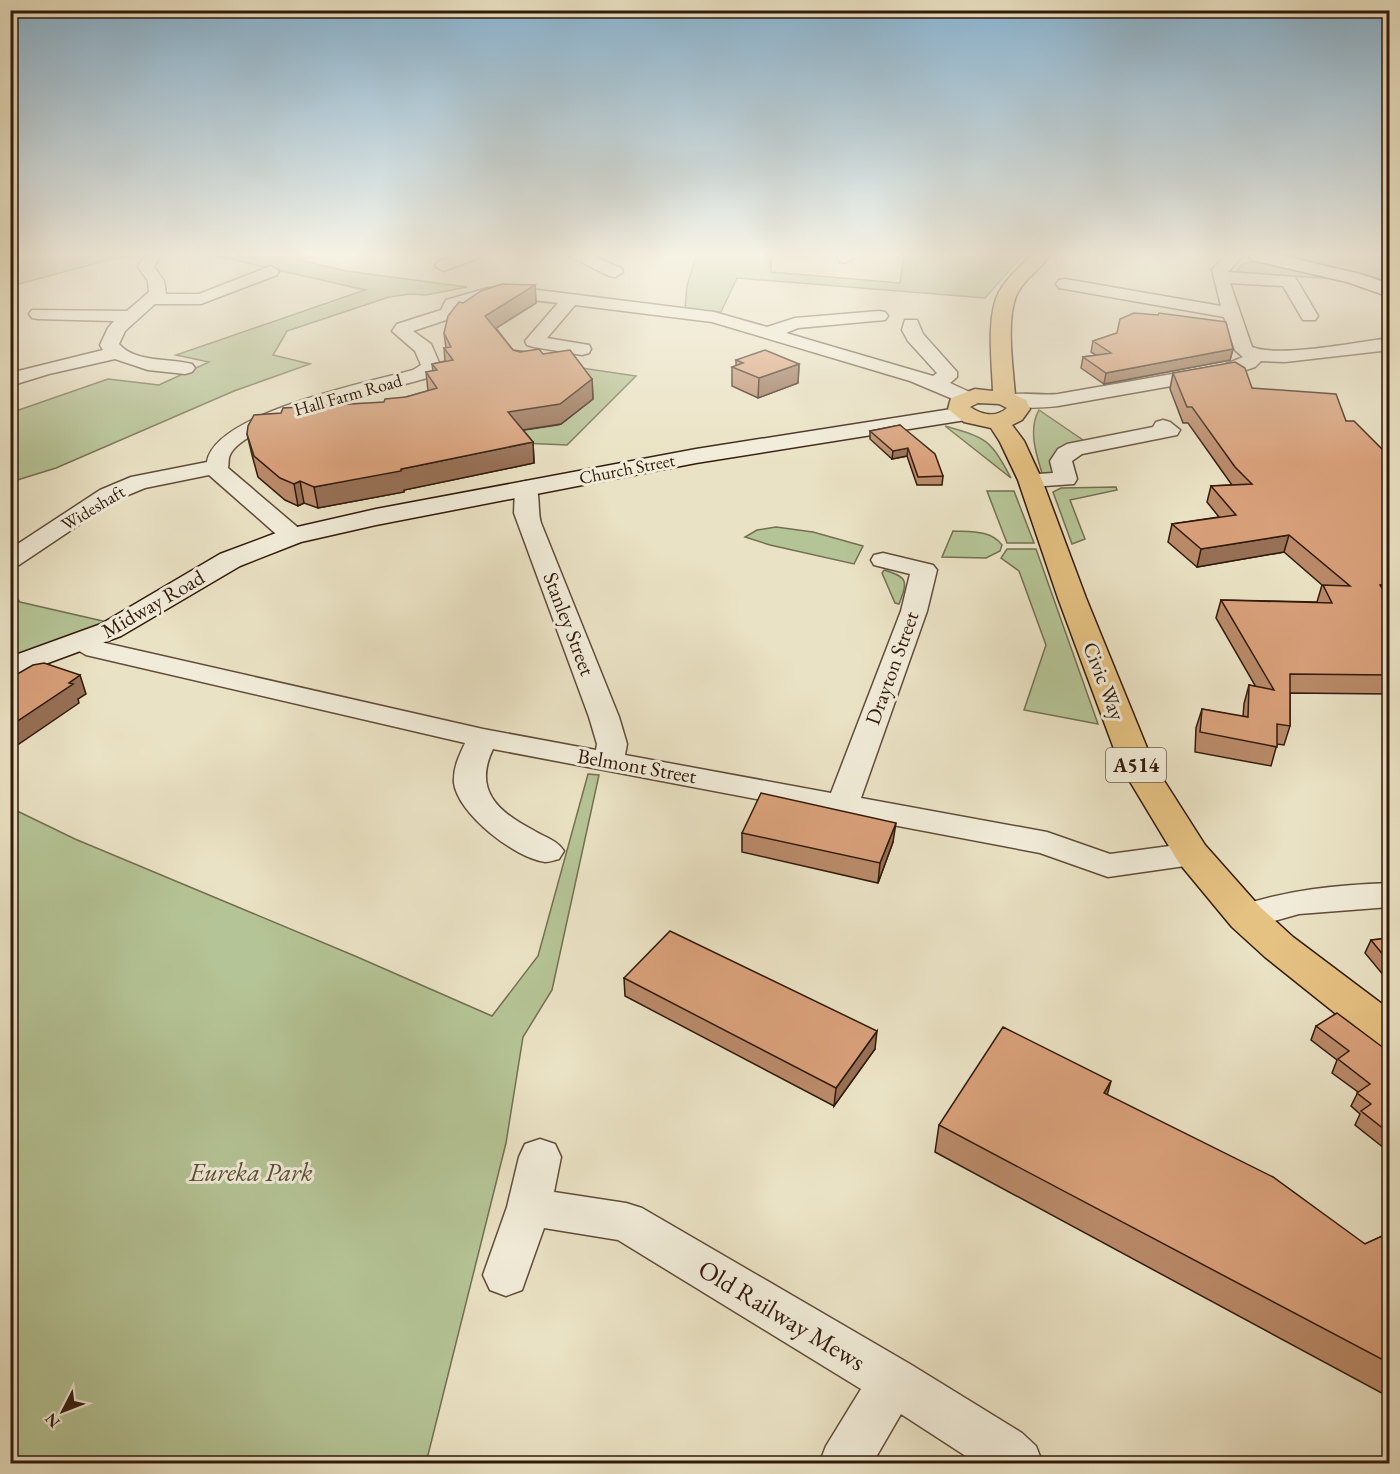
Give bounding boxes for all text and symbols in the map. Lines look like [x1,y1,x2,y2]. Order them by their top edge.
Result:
street label: Hall Farm Road [291,368,405,421]
street label: Church Street [577,448,677,489]
street label: Wideshaft [57,479,129,536]
street label: Midway Road [97,563,209,644]
street label: Stanley Street [537,568,602,680]
street label: Drayton Street [859,607,925,728]
street label: Civic Way [1077,638,1132,725]
street label: Belmont Street [576,742,699,789]
road number: A514 [1106,748,1166,782]
park label: Eureka Park [188,1155,313,1189]
street label: Old Railway Mews [692,1252,872,1378]
north arrow [33,1381,93,1441]
text: N [40,1409,64,1433]

